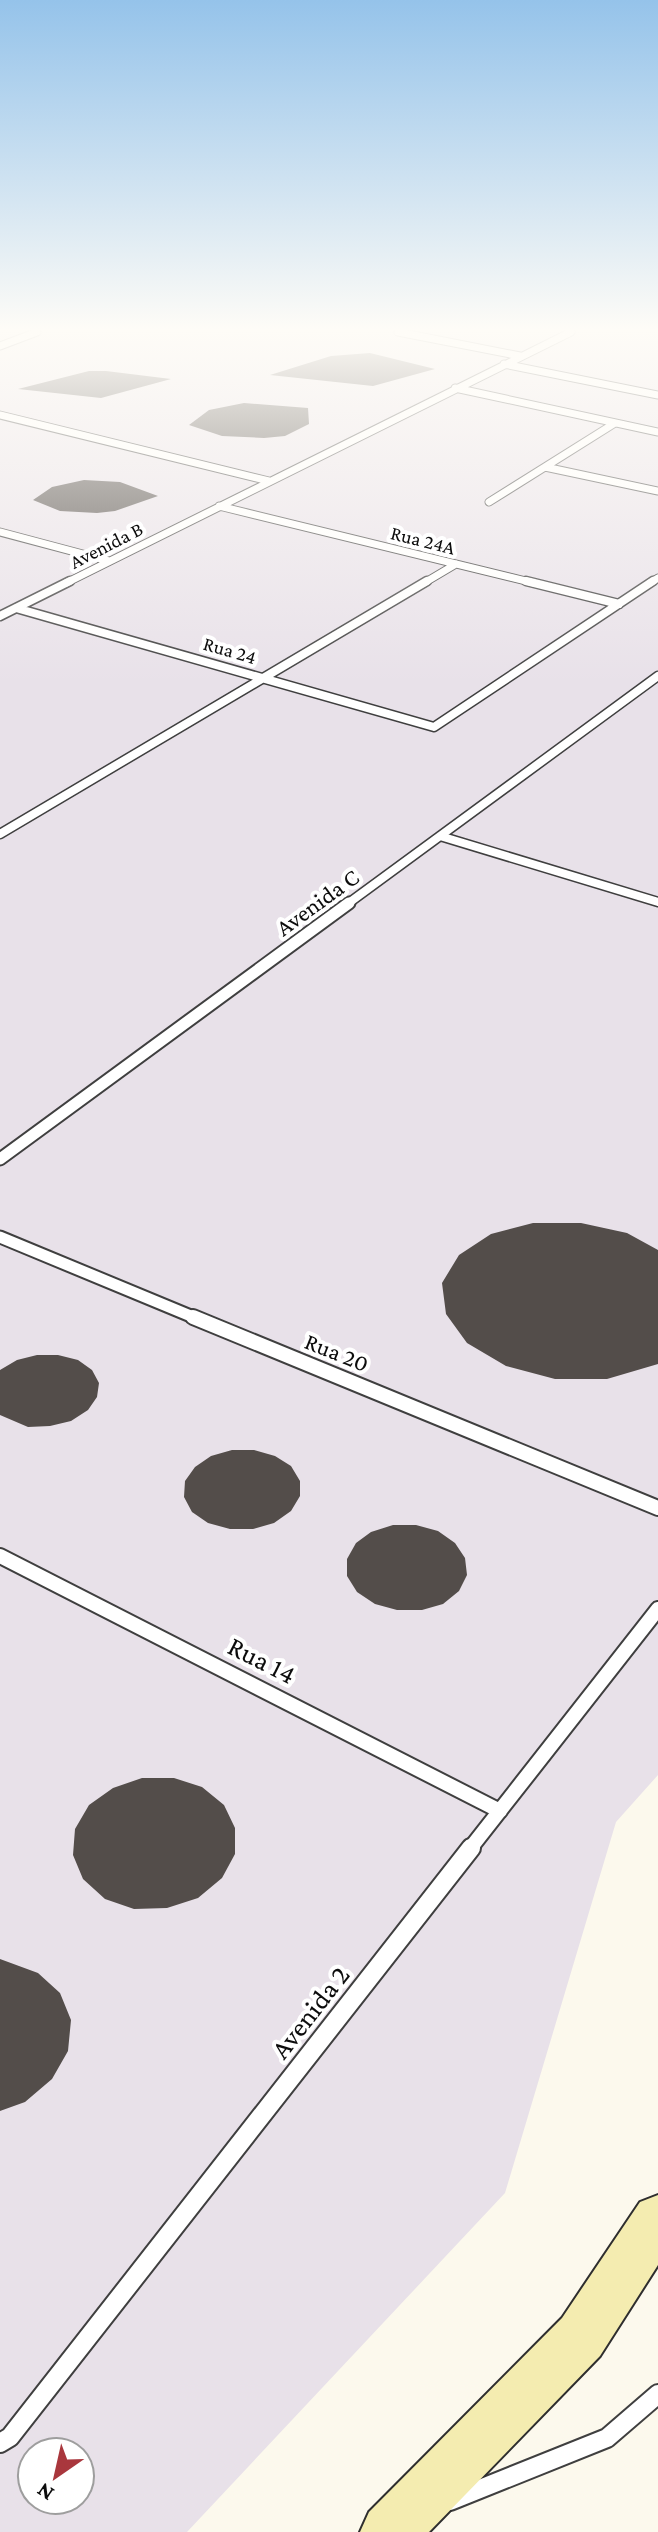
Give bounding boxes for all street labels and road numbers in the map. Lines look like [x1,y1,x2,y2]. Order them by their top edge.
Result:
street label: Avenida B [66,517,146,573]
street label: Rua 24A [389,521,458,559]
street label: Rua 24 [201,632,259,668]
street label: Avenida C [270,863,364,941]
street label: Rua 20 [301,1327,373,1377]
street label: Rua 14 [223,1630,301,1690]
street label: Avenida 2 [264,1960,356,2064]

